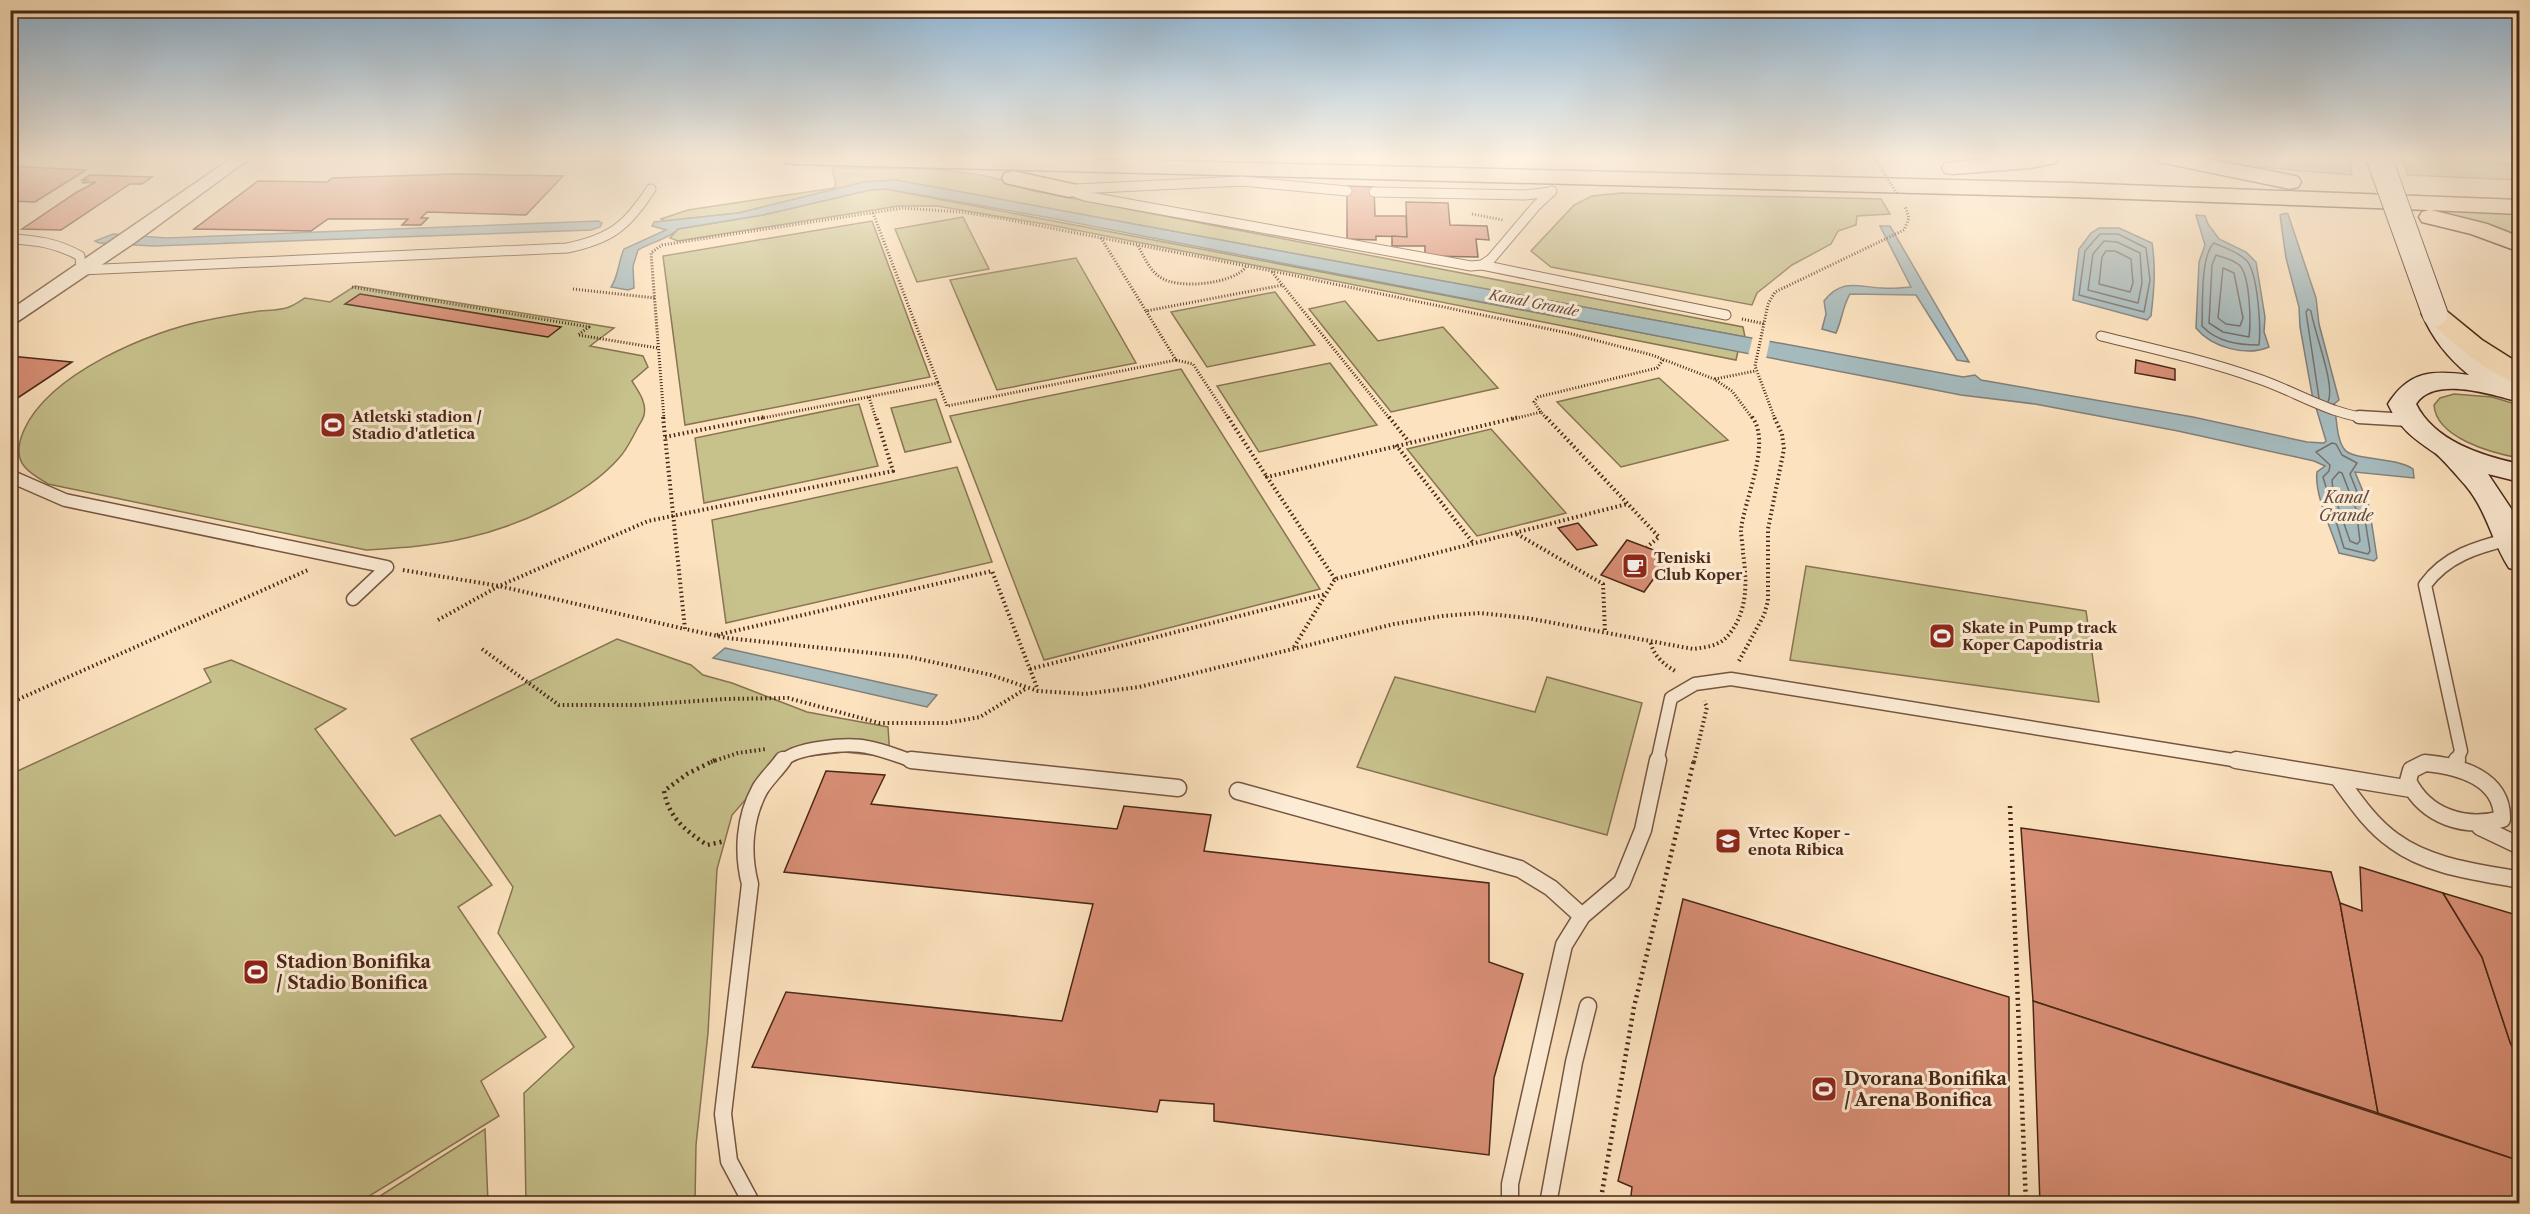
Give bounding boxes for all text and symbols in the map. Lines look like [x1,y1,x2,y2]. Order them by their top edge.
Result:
water label: Kanal Grande [1487,285,1581,321]
place label: Atletski stadion / Stadio d'atletica [351,407,482,443]
sports icon: Atletski stadion / Stadio d'atletica [318,410,348,440]
water label: Kanal Grande [2319,487,2375,525]
place label: Teniski Club Koper [1654,548,1743,584]
cafe icon: Teniski Club Koper [1620,551,1650,581]
place label: Skate in Pump track Koper Capodistria [1962,618,2118,654]
sports icon: Skate in Pump track Koper Capodistria [1927,621,1957,651]
place label: Vrtec Koper - enota Ribica [1747,823,1850,859]
school or university icon: Vrtec Koper - enota Ribica [1713,826,1743,856]
place label: Stadion Bonifika / Stadio Bonifica [276,951,431,994]
sports icon: Stadion Bonifika / Stadio Bonifica [241,957,271,987]
place label: Dvorana Bonifika / Arena Bonifica [1844,1068,2007,1111]
sports icon: Dvorana Bonifika / Arena Bonifica [1809,1074,1839,1104]

